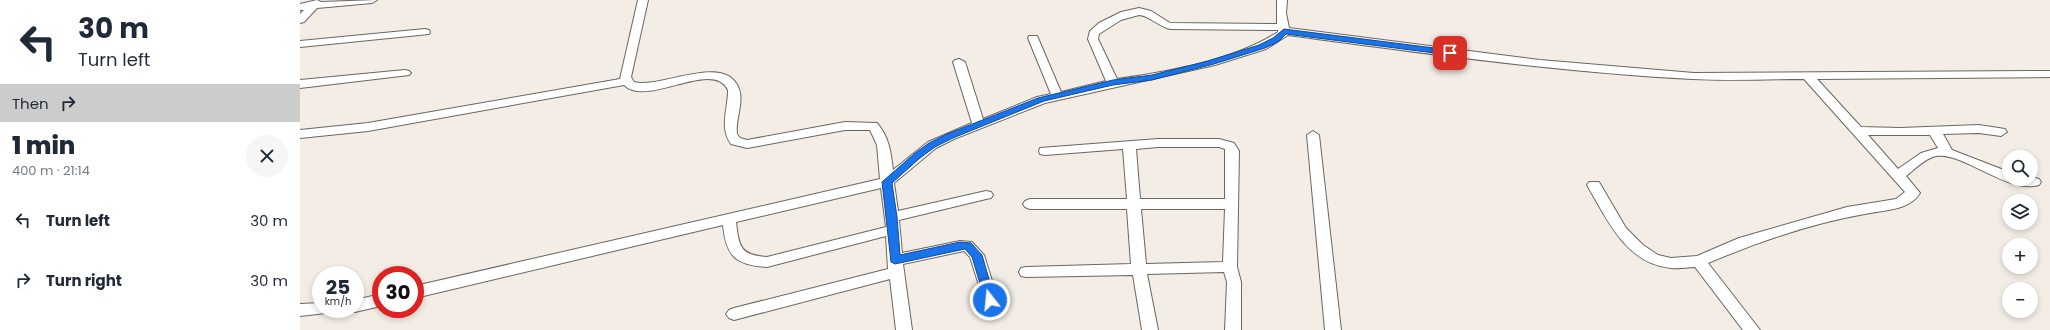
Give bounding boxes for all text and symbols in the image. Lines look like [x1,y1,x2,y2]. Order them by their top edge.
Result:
text: 30 m [78,9,149,48]
icon: left [12,16,64,68]
pin [1433,36,1467,70]
icon: arrive [1439,42,1461,64]
text: Turn left [78,47,150,72]
icon: right [57,92,79,114]
text: Then [12,93,49,114]
text: 1 min [12,129,75,162]
button: close [246,135,288,177]
map controls [2002,150,2038,318]
button: search [2002,150,2038,186]
text: 400 m · 21:14 [12,161,90,180]
button: layers [2002,194,2038,230]
icon: left [12,209,34,231]
text: Turn left [46,210,110,231]
text: 30 m [250,210,288,231]
button: + [2002,238,2038,274]
speed limit sign: 30 [372,266,424,318]
icon: right [12,269,34,291]
text: Turn right [46,270,122,291]
text: 30 m [250,270,288,291]
text: 25 [326,273,350,301]
position arrow [969,279,1011,321]
button: − [2002,282,2038,318]
text: km/h [325,294,351,309]

